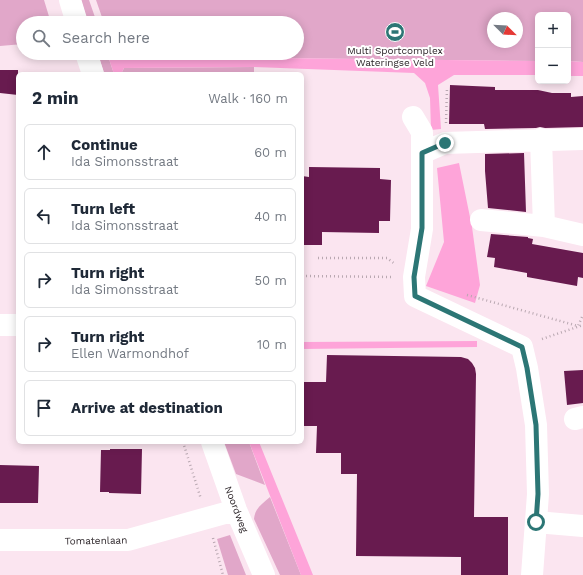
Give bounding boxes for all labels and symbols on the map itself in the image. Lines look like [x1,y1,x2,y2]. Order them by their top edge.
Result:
north arrow [487,12,523,48]
sports icon: Multi Sportcomplex Wateringse Veld [384,21,406,43]
place label: Multi Sportcomplex Wateringse Veld [347,45,443,68]
route end [436,134,454,152]
street label: Noordweg [223,484,251,535]
route start [527,513,545,531]
street label: Tomatenlaan [65,534,127,547]

